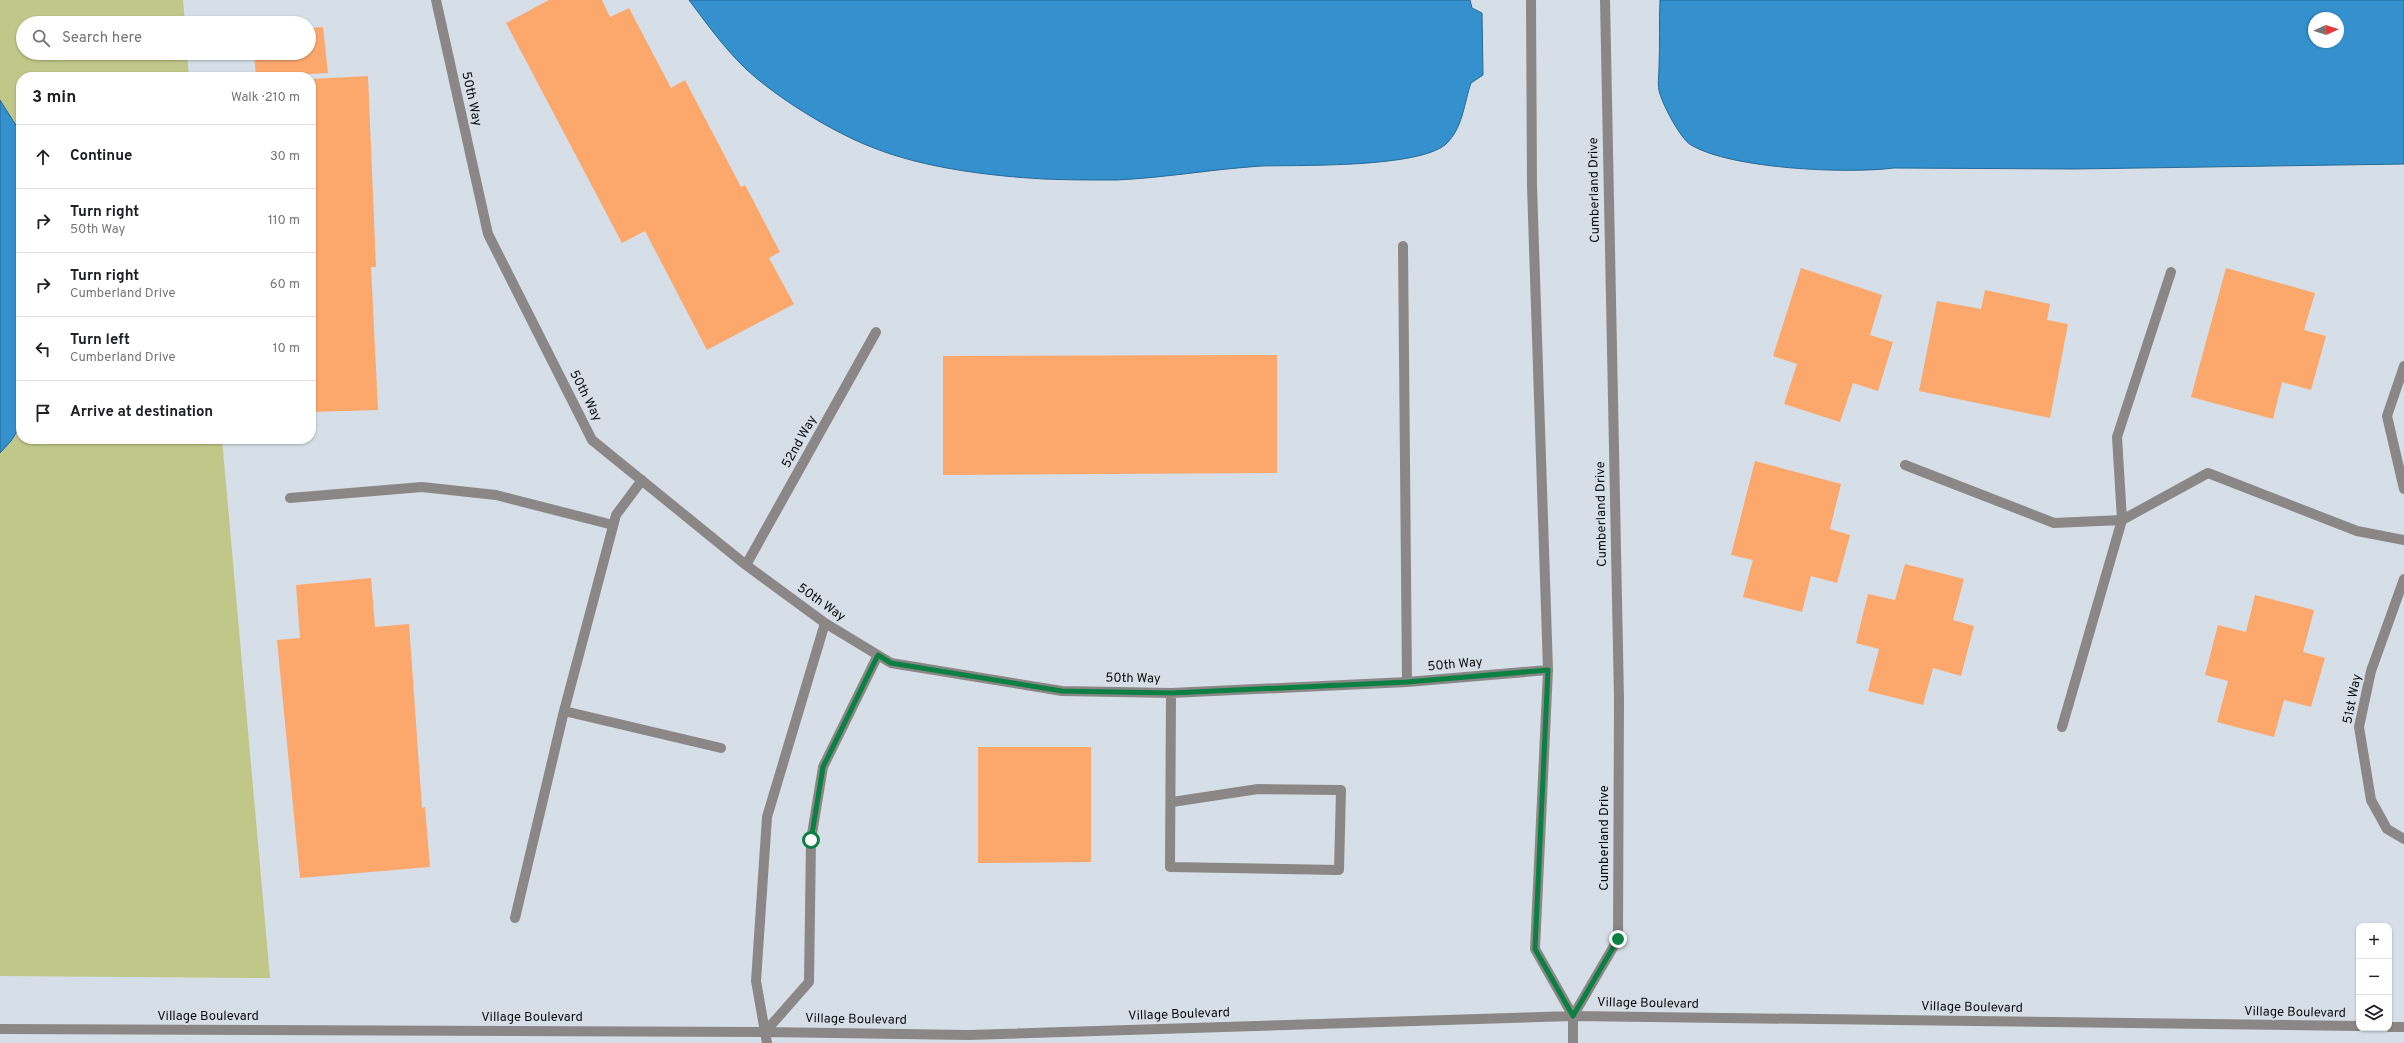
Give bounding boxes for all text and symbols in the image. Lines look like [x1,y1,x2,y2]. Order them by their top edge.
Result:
north arrow [2308,12,2344,48]
search box [16,16,316,60]
icon: search [30,27,52,49]
text: Search here [62,29,142,48]
street label: 50th Way [457,70,485,128]
text: 3 min [32,87,76,109]
text: Walk · 210 m [231,90,300,106]
street label: Cumberland Drive [1586,137,1604,243]
icon: ahead [32,146,54,168]
text: Continue [70,147,132,166]
text: 30 m [270,149,300,165]
text: Turn right [70,203,139,222]
icon: right [32,210,54,232]
text: 110 m [268,213,300,229]
text: 50th Way [70,222,125,238]
text: Turn right [70,267,139,286]
icon: right [32,274,54,296]
text: 60 m [270,277,300,293]
text: Cumberland Drive [70,286,176,302]
text: Turn left [70,331,130,350]
icon: left [32,338,54,360]
text: 10 m [273,341,300,357]
text: Cumberland Drive [70,350,176,366]
street label: 50th Way [565,368,605,424]
icon: arrive [32,402,54,424]
text: Arrive at destination [70,403,213,422]
street label: 52nd Way [779,413,821,471]
street label: Cumberland Drive [1593,461,1611,567]
street label: 50th Way [794,581,848,626]
street label: 50th Way [1427,655,1483,675]
street label: 50th Way [1105,671,1161,687]
street label: 51st Way [2340,673,2366,725]
street label: Cumberland Drive [1597,785,1613,891]
route start [802,831,820,849]
map controls [2356,923,2392,1031]
button: + [2356,923,2392,959]
route end [1609,930,1627,948]
button: − [2356,959,2392,995]
street label: Village Boulevard [1597,995,1699,1013]
button: layers [2356,995,2392,1031]
street label: Village Boulevard [1921,999,2023,1017]
street label: Village Boulevard [2244,1004,2346,1022]
street label: Village Boulevard [1128,1005,1230,1025]
street label: Village Boulevard [157,1009,259,1025]
street label: Village Boulevard [481,1010,583,1026]
street label: Village Boulevard [805,1011,907,1029]

